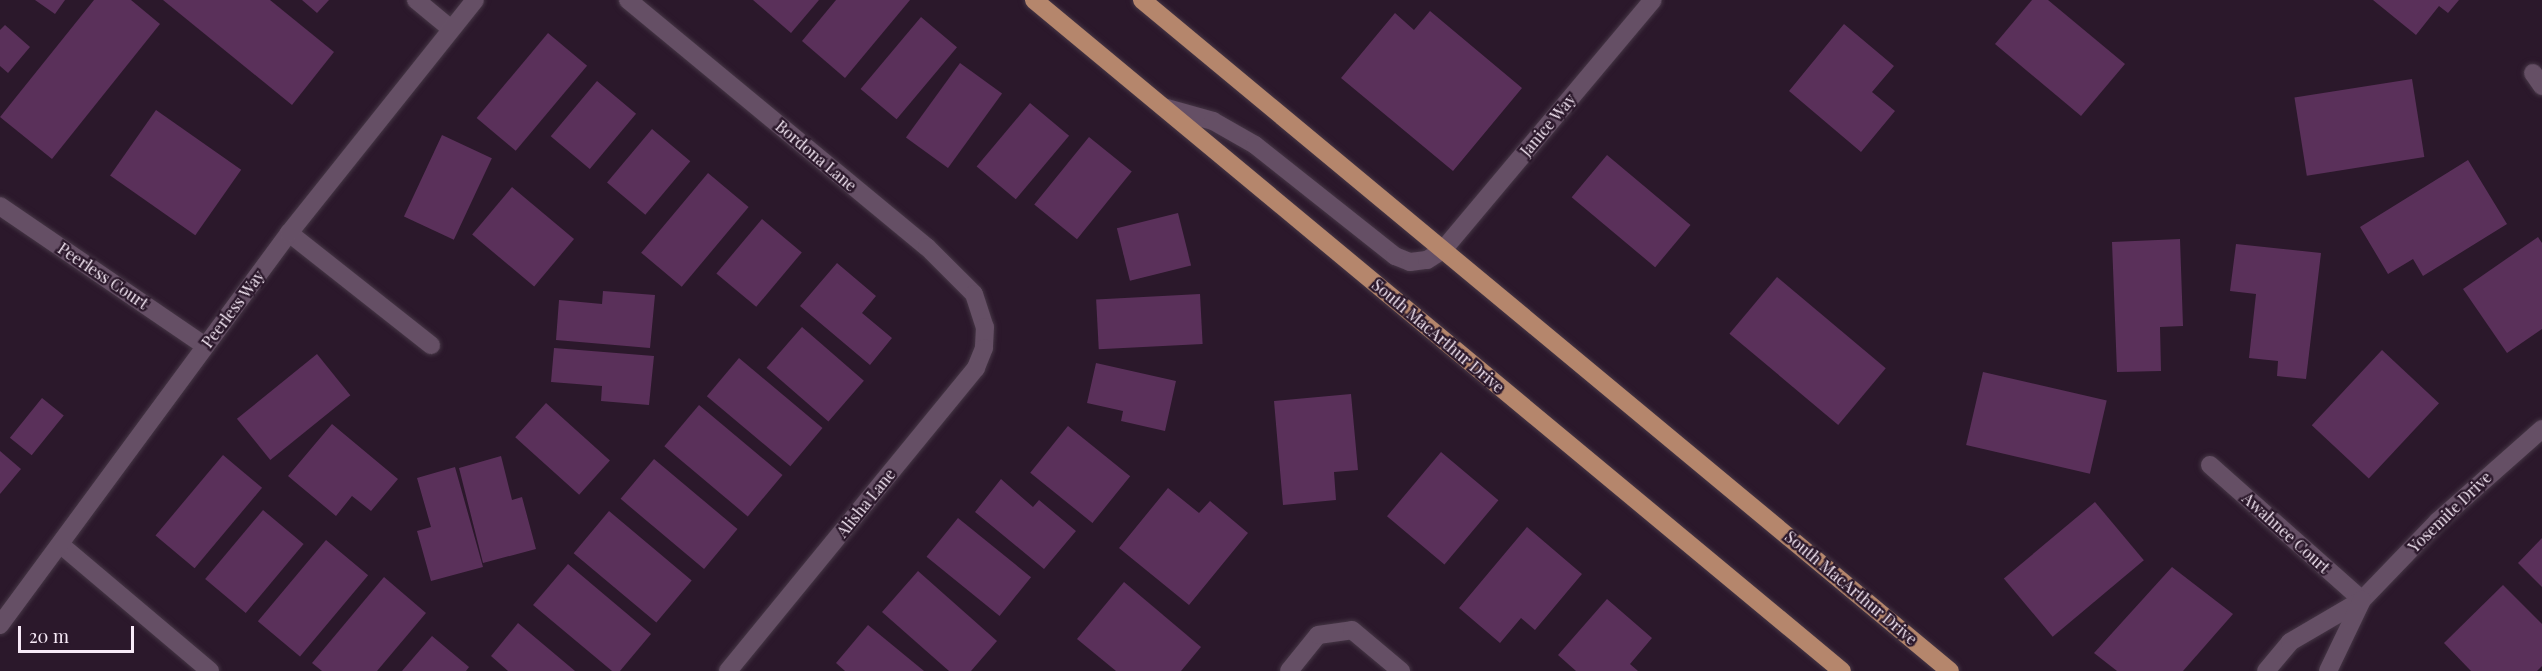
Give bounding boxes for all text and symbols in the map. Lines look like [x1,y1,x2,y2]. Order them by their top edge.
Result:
street label: Janice Way [1516,90,1580,160]
street label: Bordona Lane [771,116,861,196]
street label: Peerless Court [54,239,152,313]
street label: Peerless Way [197,266,269,352]
street label: South MacArthur Drive [1368,275,1508,397]
street label: Alisha Lane [832,465,900,541]
street label: Yosemite Drive [2404,468,2496,556]
street label: Awahnee Court [2238,489,2334,577]
street label: South MacArthur Drive [1781,527,1921,649]
scale bar [21,614,136,652]
text: 20 m [29,624,69,648]

